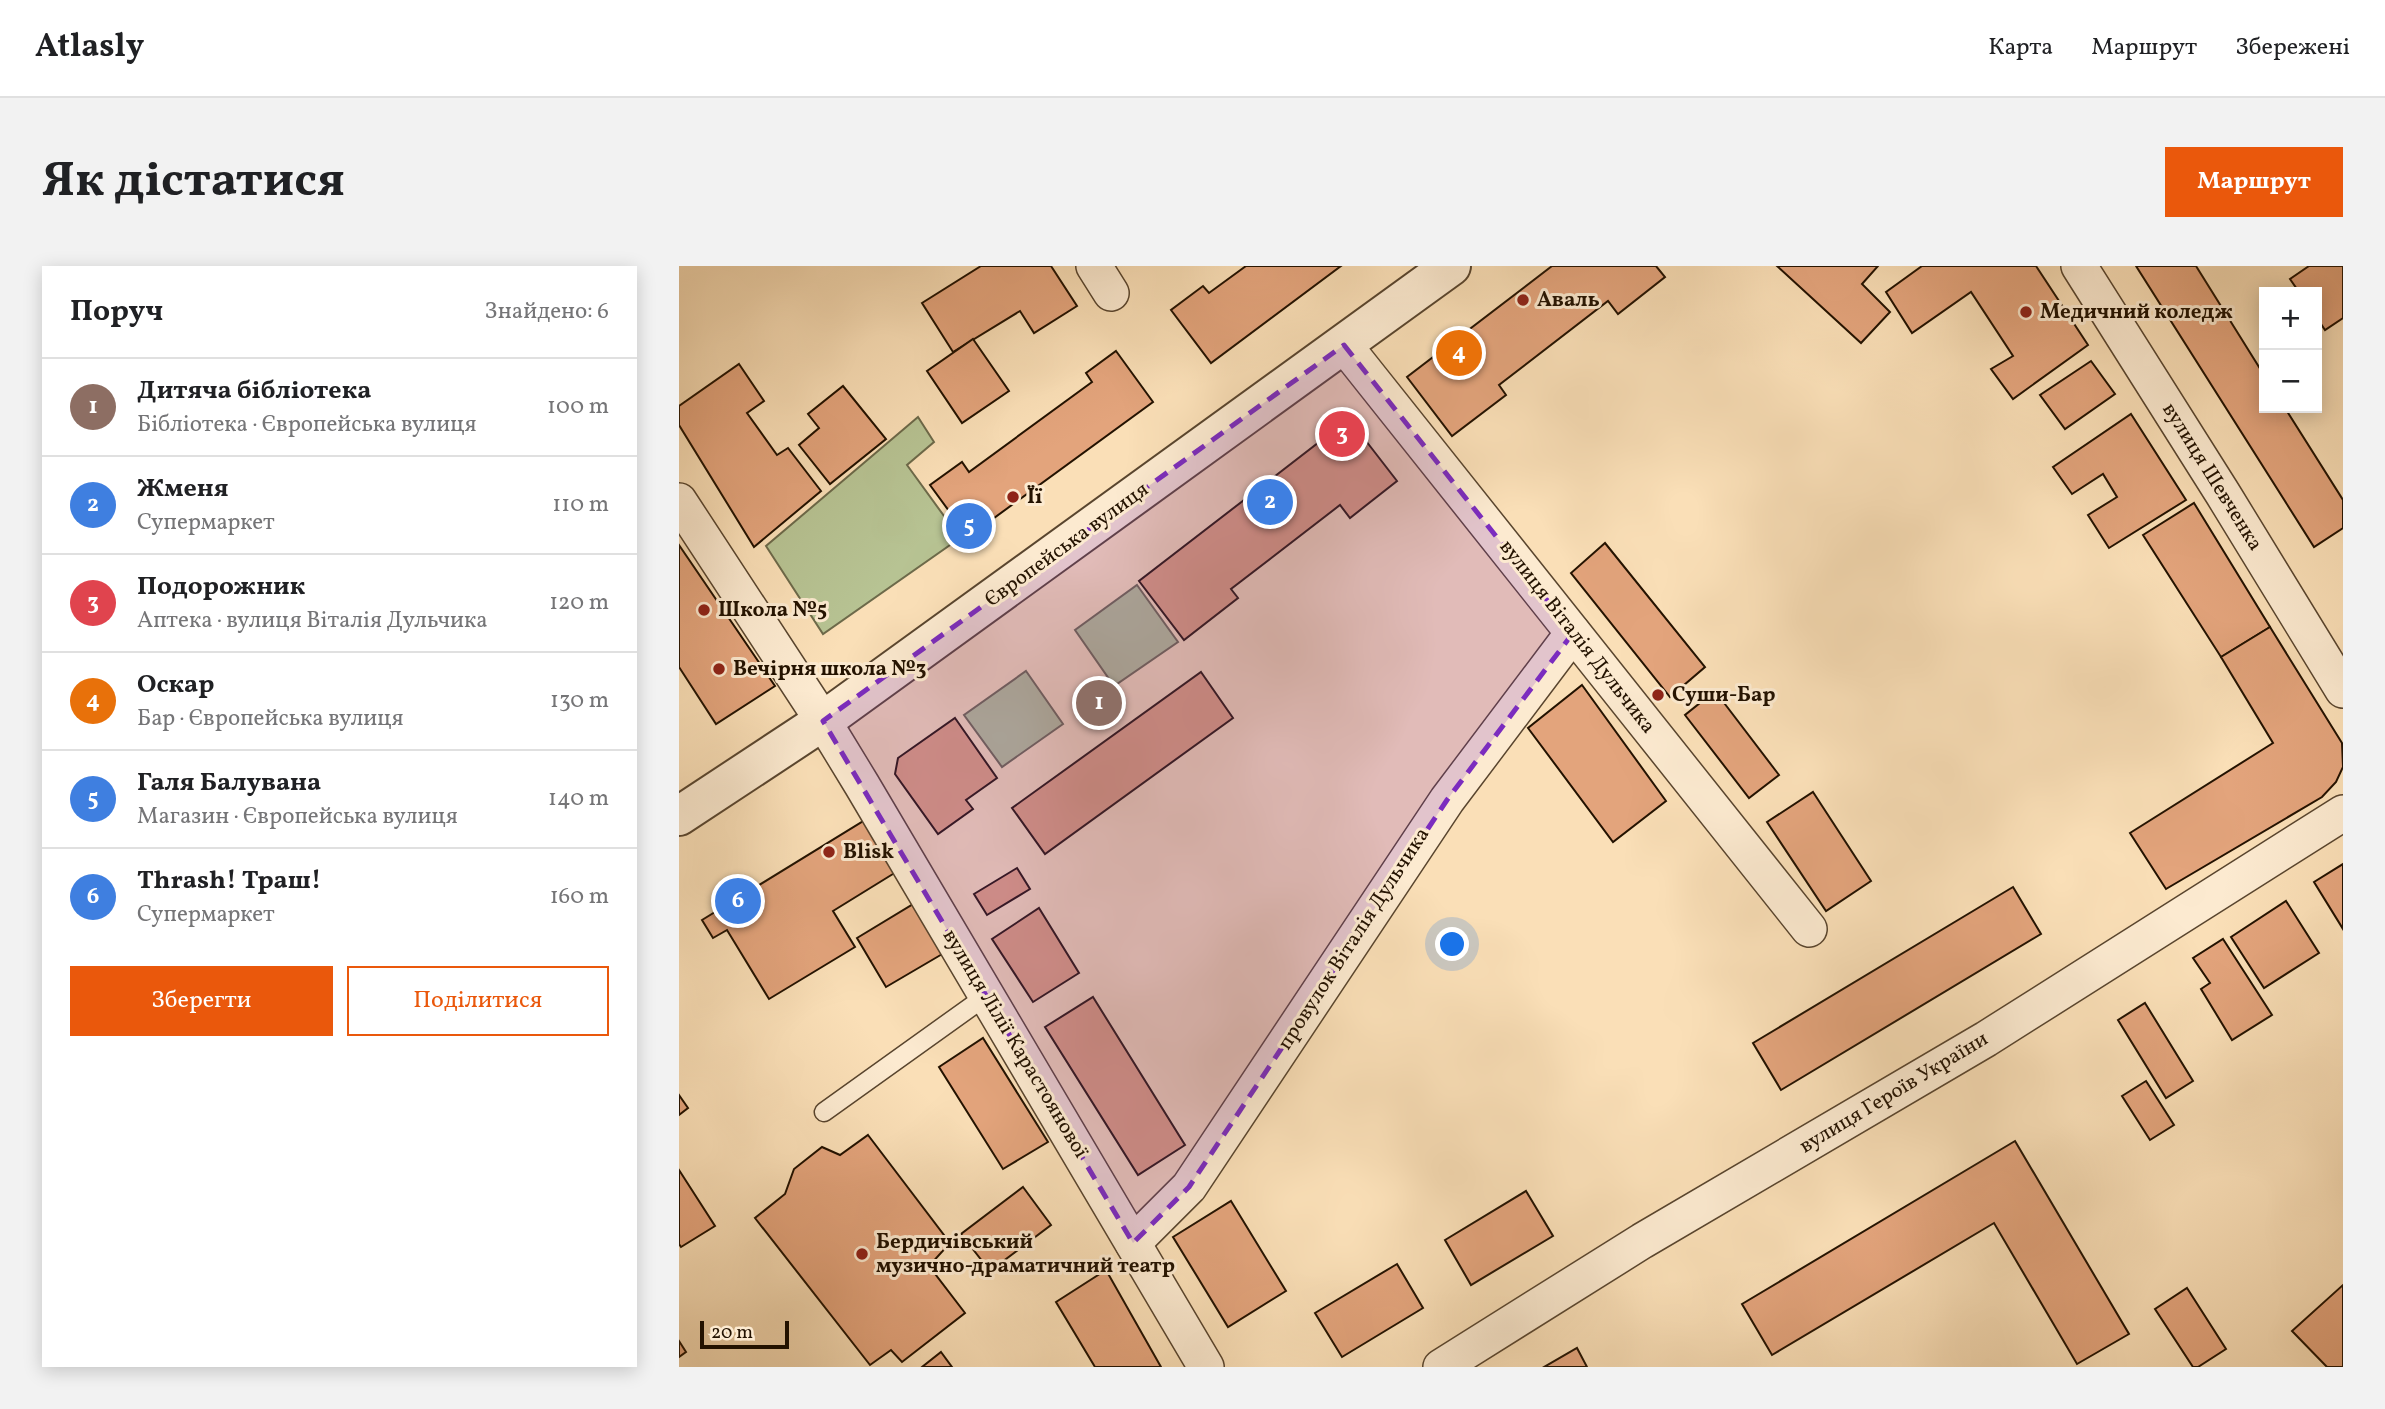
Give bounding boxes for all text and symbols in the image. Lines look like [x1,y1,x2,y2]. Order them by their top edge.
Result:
text: Atlasly [35,25,144,71]
text: Карта [1988,31,2053,65]
text: Маршрут [2091,31,2197,65]
text: Збережені [2235,31,2350,65]
button: Маршрут [2165,147,2343,217]
text: Як дістатися [42,148,345,217]
place label: Аваль [1537,286,1600,315]
map controls [2259,287,2322,413]
button: + [2259,287,2322,350]
text: Поруч [70,291,163,333]
marker: Аваль [1515,292,1531,308]
text: Знайдено: 6 [485,296,609,328]
place label: Медичний коледж [2040,298,2233,327]
marker: Медичний коледж [2018,304,2034,320]
pin: 4 [1436,327,1482,379]
button: − [2259,350,2322,413]
text: Дитяча бібліотека [137,373,371,409]
text: 1 [88,391,98,423]
text: 100 m [547,391,609,423]
street label: вулиця Шевченка [2155,397,2269,557]
pin: 3 [1319,408,1365,460]
text: Бібліотека · Європейська вулиця [137,409,476,441]
text: Жменя [137,471,229,507]
street label: Європейська вулиця [979,476,1155,614]
pin: 2 [1247,476,1293,528]
place label: Її [1027,483,1043,512]
text: 2 [87,489,99,521]
text: 110 m [552,489,609,521]
marker: Її [1005,489,1021,505]
pin: 5 [946,500,992,552]
text: Супермаркет [137,507,275,539]
street label: вулиця Віталія Дульчика [1492,534,1662,740]
text: Подорожник [137,569,305,605]
text: 3 [87,587,99,619]
text: 120 m [549,587,609,619]
place label: Школа №5 [718,596,827,625]
marker: Школа №5 [696,602,712,618]
text: Аптека · вулиця Віталія Дульчика [137,605,488,637]
place label: Вечірня школа №3 [733,655,927,684]
marker: Вечірня школа №3 [711,661,727,677]
text: Оскар [137,667,214,703]
pin: 1 [1076,677,1122,729]
place label: Суши-Бар [1672,681,1775,710]
text: 4 [86,685,100,717]
text: 130 m [550,685,609,717]
marker: Суши-Бар [1650,687,1666,703]
text: Бар · Європейська вулиця [137,703,404,735]
text: Галя Балувана [137,765,321,801]
text: 5 [87,783,99,815]
text: 140 m [548,783,609,815]
text: Магазин · Європейська вулиця [137,801,458,833]
street label: провулок Віталія Дульчика [1271,822,1437,1056]
place label: Blisk [843,838,894,867]
marker: Blisk [821,844,837,860]
text: Thrash! Траш! [137,863,322,899]
pin: 6 [715,875,761,927]
text: 6 [87,881,99,913]
text: 160 m [550,881,609,913]
text: Супермаркет [137,899,275,931]
street label: вулиця Лілії Карастоянової [935,924,1095,1164]
your location [1435,927,1469,961]
button: Зберегти [70,966,333,1036]
button: Поділитися [347,966,609,1036]
street label: вулиця Героїв України [1794,1025,1994,1161]
place label: Бердичівський музично-драматичний театр [876,1228,1175,1281]
marker: Бердичівський музично-драматичний театр [854,1246,870,1262]
scale bar [700,1318,789,1350]
text: 20 m [711,1320,753,1346]

